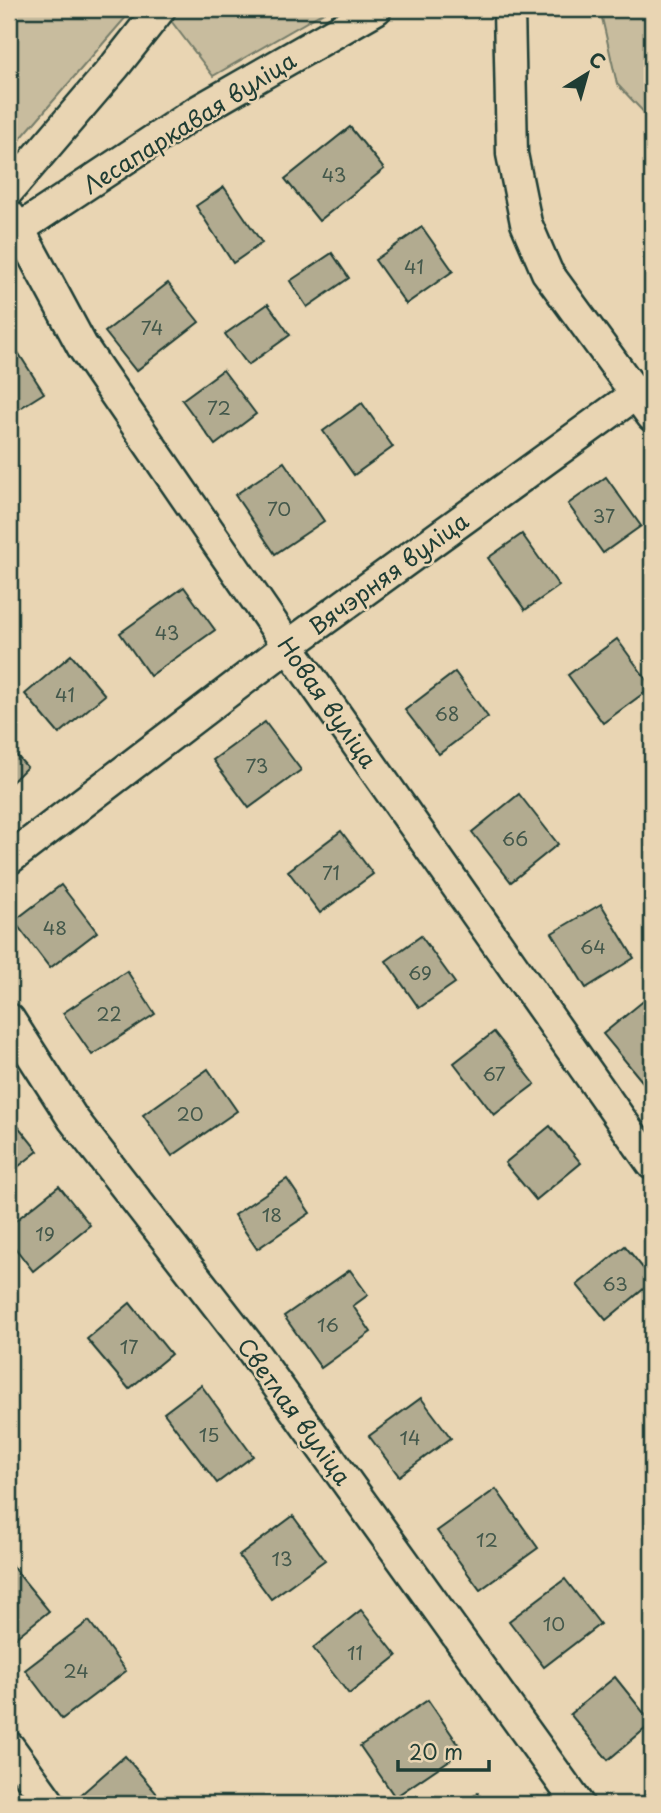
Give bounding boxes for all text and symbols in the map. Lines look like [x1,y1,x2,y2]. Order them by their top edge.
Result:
north arrow [552,38,622,108]
street label: Лесапаркавая вуліца [76,42,302,202]
text: С [584,44,612,75]
house number: 43 [322,160,346,188]
house number: 41 [404,252,424,280]
house number: 74 [141,313,163,341]
house number: 72 [207,393,231,421]
house number: 70 [267,494,291,522]
house number: 37 [593,501,615,529]
street label: Вячэрняя вуліца [301,503,475,643]
house number: 43 [155,618,179,646]
street label: Новая вуліца [270,629,386,775]
house number: 41 [55,680,75,708]
house number: 68 [435,699,459,727]
house number: 73 [246,751,268,779]
house number: 66 [502,824,528,852]
house number: 71 [322,858,340,886]
house number: 48 [43,913,67,941]
house number: 64 [580,932,606,960]
house number: 69 [408,958,432,986]
house number: 22 [96,999,122,1027]
house number: 67 [482,1059,506,1087]
house number: 20 [176,1099,204,1127]
house number: 18 [262,1200,282,1228]
house number: 19 [35,1219,55,1247]
house number: 63 [602,1269,628,1297]
house number: 16 [317,1310,339,1338]
street label: Светлая вуліца [229,1330,361,1492]
house number: 17 [120,1332,138,1360]
house number: 15 [199,1420,219,1448]
house number: 14 [399,1423,421,1451]
house number: 12 [476,1525,498,1553]
house number: 13 [271,1544,293,1572]
house number: 10 [543,1609,565,1637]
house number: 11 [347,1638,363,1666]
house number: 24 [63,1656,89,1684]
scale bar [398,1729,490,1773]
text: 20 m [409,1735,463,1767]

